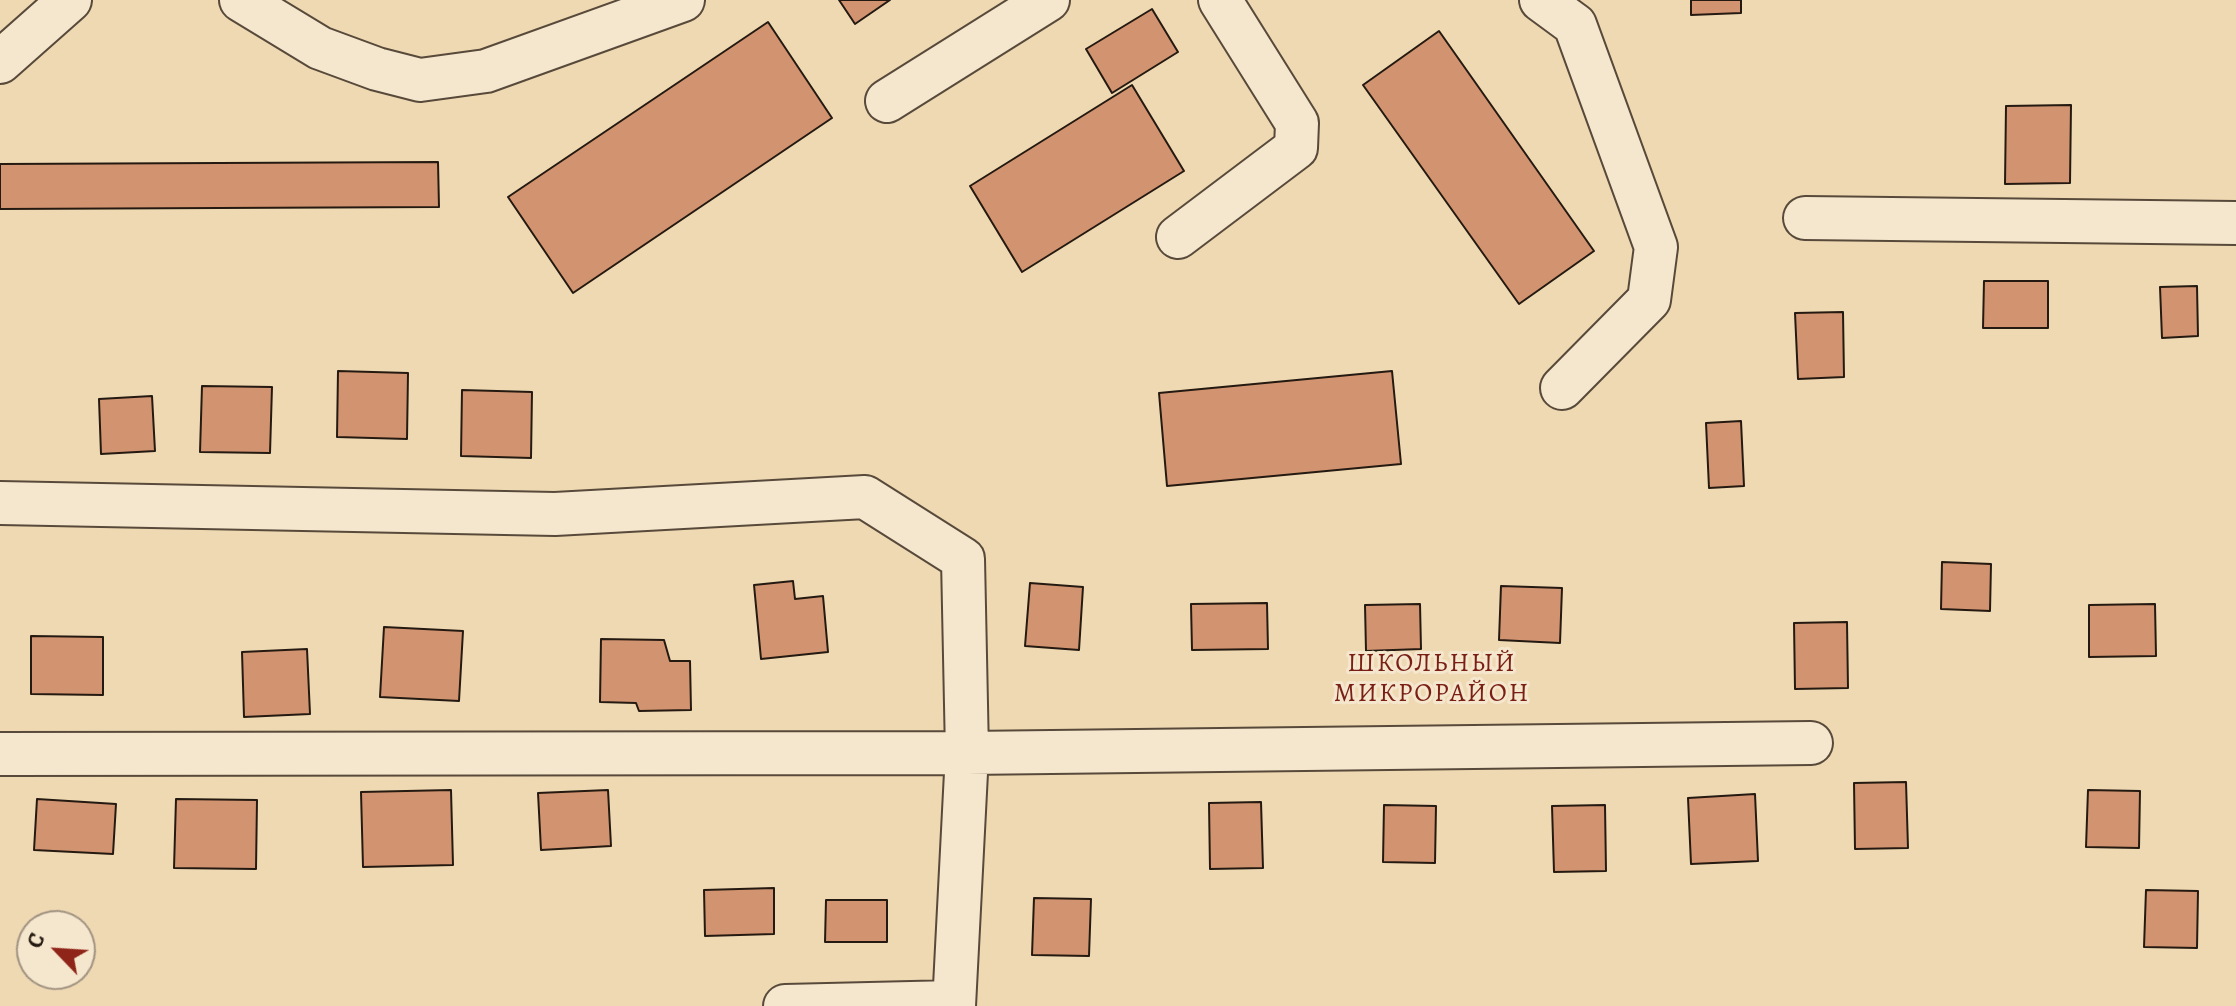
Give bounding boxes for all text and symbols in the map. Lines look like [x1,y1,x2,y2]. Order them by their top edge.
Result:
district label: ШКОЛЬНЫЙ МИКРОРАЙОН [1334,649,1530,710]
north arrow [16,910,96,990]
text: С [20,928,53,953]

